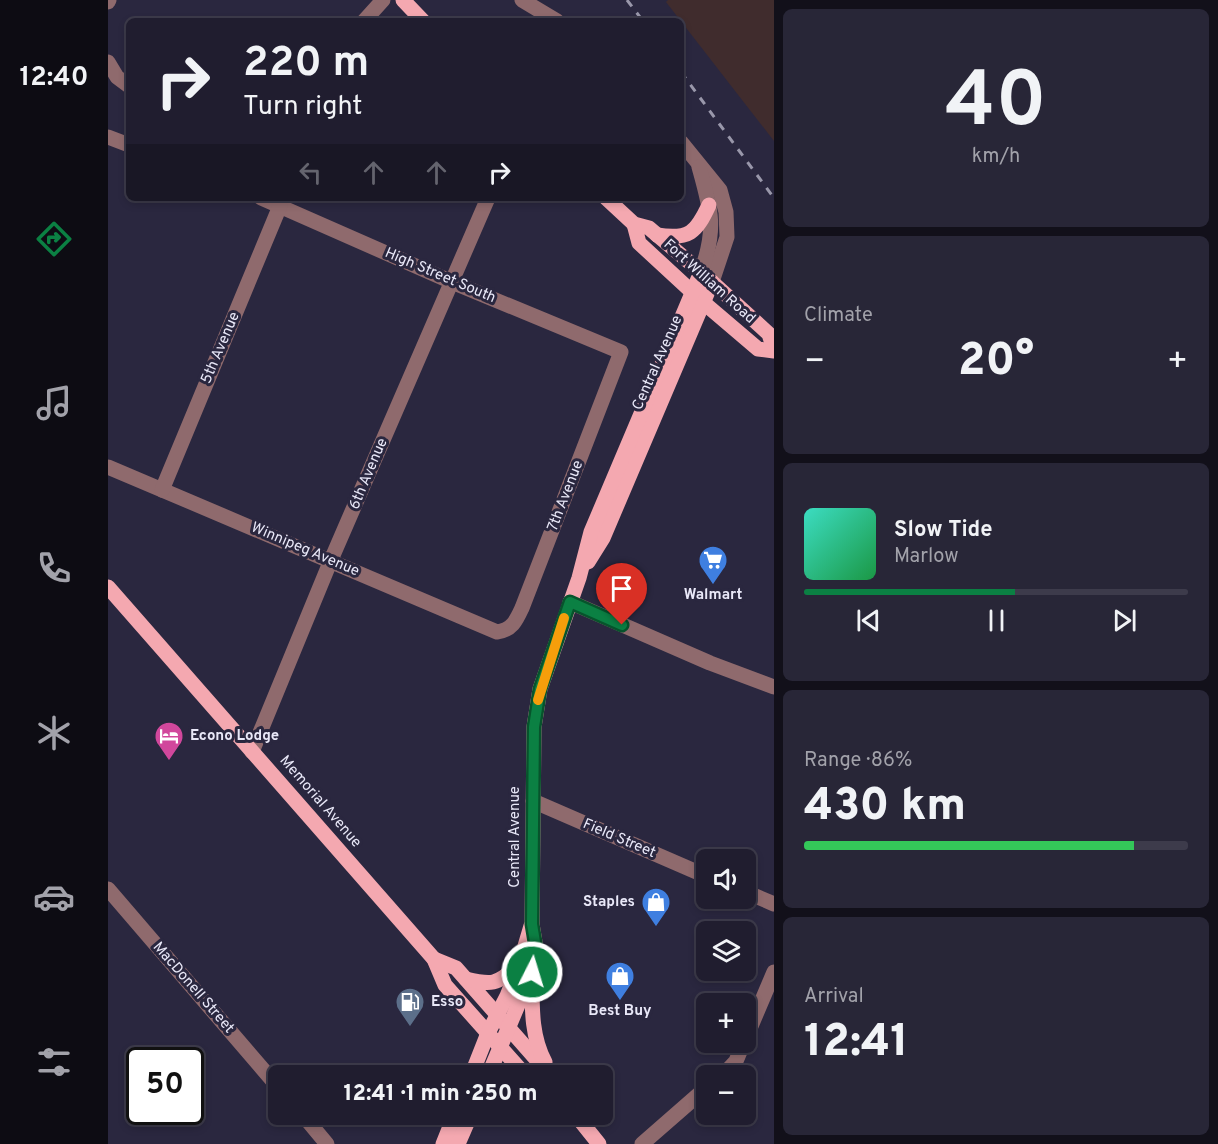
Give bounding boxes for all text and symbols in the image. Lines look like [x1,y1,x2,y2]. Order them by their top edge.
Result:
text: 220 m [243,38,369,91]
icon: right [144,42,222,120]
text: 40 [945,55,1047,154]
text: 12:40 [20,61,88,95]
text: Turn right [243,90,362,124]
text: km/h [972,144,1020,170]
icon: left [294,156,327,189]
icon: ahead [357,156,390,189]
icon: ahead [420,156,453,189]
icon: right [483,156,516,189]
icon: directions [33,218,75,260]
street label: Fort William Road [659,236,759,328]
street label: High Street South [382,244,498,308]
text: Climate [804,303,873,329]
street label: 5th Avenue [197,309,245,387]
street label: Central Avenue [629,313,687,413]
text: 20° [958,334,1034,391]
text: − [804,342,825,384]
text: + [1167,342,1188,384]
icon: music [33,382,75,424]
street label: 6th Avenue [345,435,393,513]
street label: 7th Avenue [544,458,588,534]
text: Slow Tide [894,517,993,544]
street label: Winnipeg Avenue [248,519,362,581]
supermarket icon: Walmart [697,544,729,586]
text: Marlow [894,544,958,570]
icon: phone [33,547,75,589]
pin [596,563,647,625]
icon: arrive [605,572,638,605]
place label: Walmart [684,586,742,605]
icon: previous [852,604,885,637]
icon: pause [980,604,1013,637]
icon: next [1108,604,1141,637]
icon: climate [33,712,75,754]
hotel icon: Econo Lodge [153,720,185,762]
place label: Econo Lodge [190,727,279,746]
text: Range · 86% [804,748,912,774]
street label: Memorial Avenue [275,752,365,852]
text: 430 km [804,779,966,836]
street label: Central Avenue [506,786,525,888]
street label: Field Street [580,815,658,863]
map controls [696,849,756,1125]
button: sound [696,849,756,909]
icon: car [33,876,75,918]
shop icon: Staples [640,886,672,928]
place label: Staples [583,893,635,912]
button: layers [696,921,756,981]
street label: MacDonell Street [148,938,238,1038]
position arrow [500,940,564,1004]
shop icon: Best Buy [604,960,636,1002]
text: Arrival [804,984,864,1010]
fuel station icon: Esso [394,986,426,1028]
place label: Esso [431,993,463,1012]
button: + [696,993,756,1053]
place label: Best Buy [588,1002,652,1021]
text: 12:41 [804,1015,909,1072]
icon: filters [33,1041,75,1083]
speed limit sign: 50 [126,1047,204,1125]
button: − [696,1065,756,1125]
text: 12:41 · 1 min · 250 m [344,1081,537,1108]

